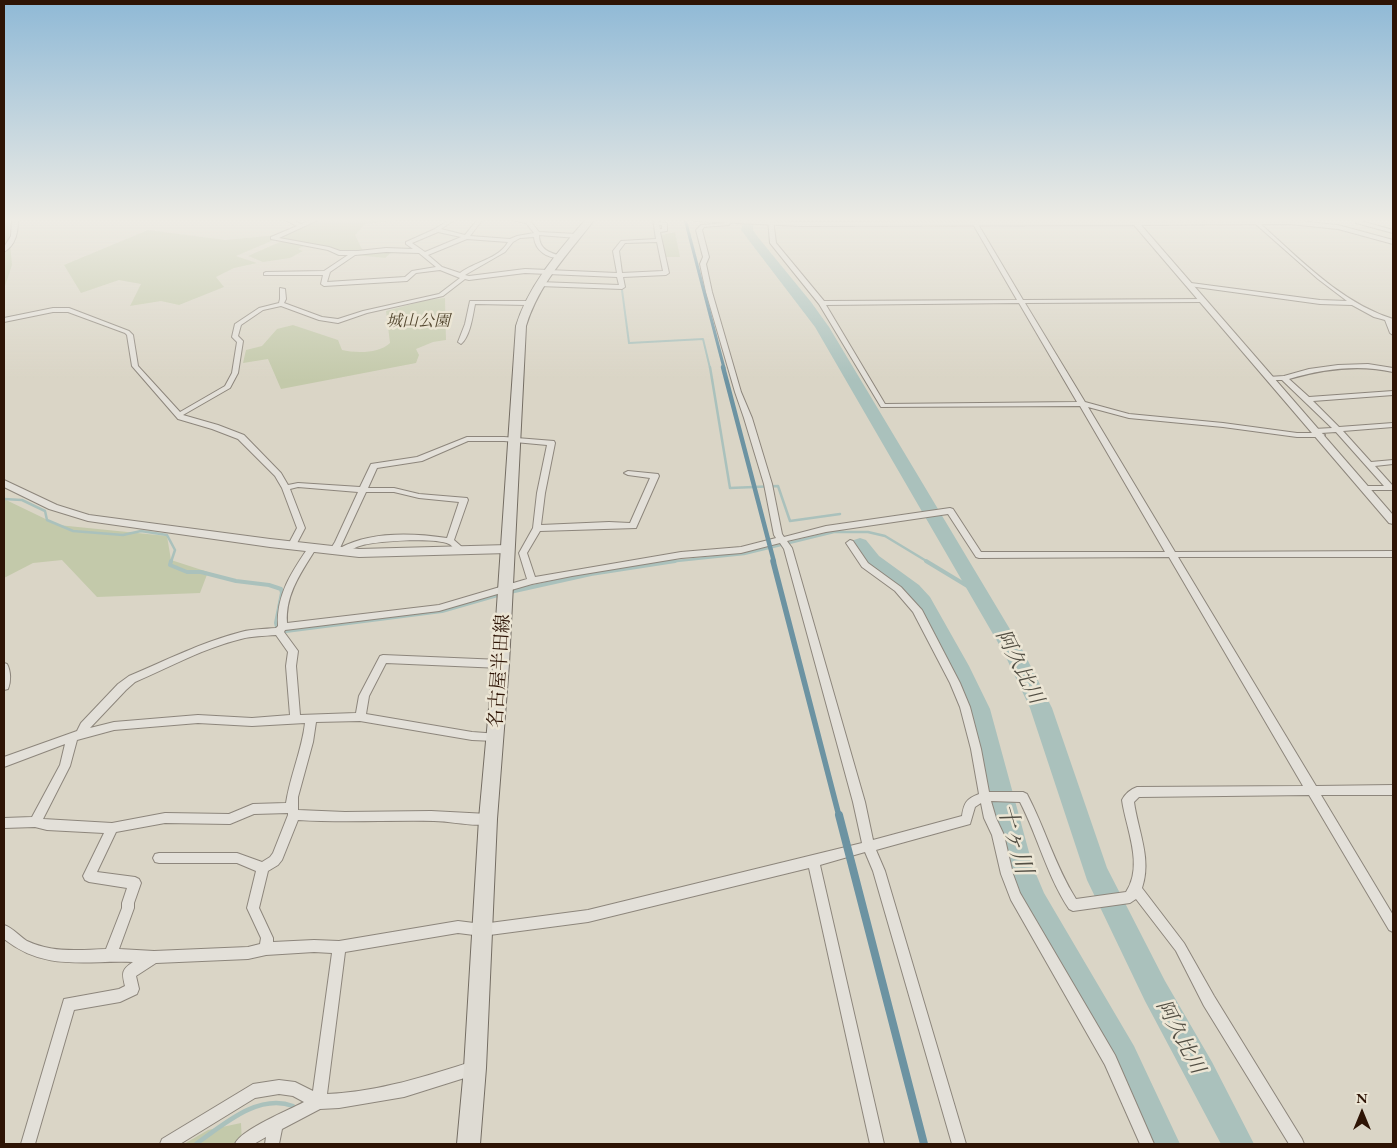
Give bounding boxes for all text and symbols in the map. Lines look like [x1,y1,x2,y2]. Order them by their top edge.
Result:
park label: 城山公園 [386,312,450,332]
street label: 名古屋半田線 [485,613,515,729]
water label: 阿久比川 [990,626,1048,708]
water label: 十ヶ川 [990,800,1038,878]
water label: 阿久比川 [1151,996,1209,1078]
north arrow [1337,1088,1387,1138]
text: N [1356,1089,1368,1107]

